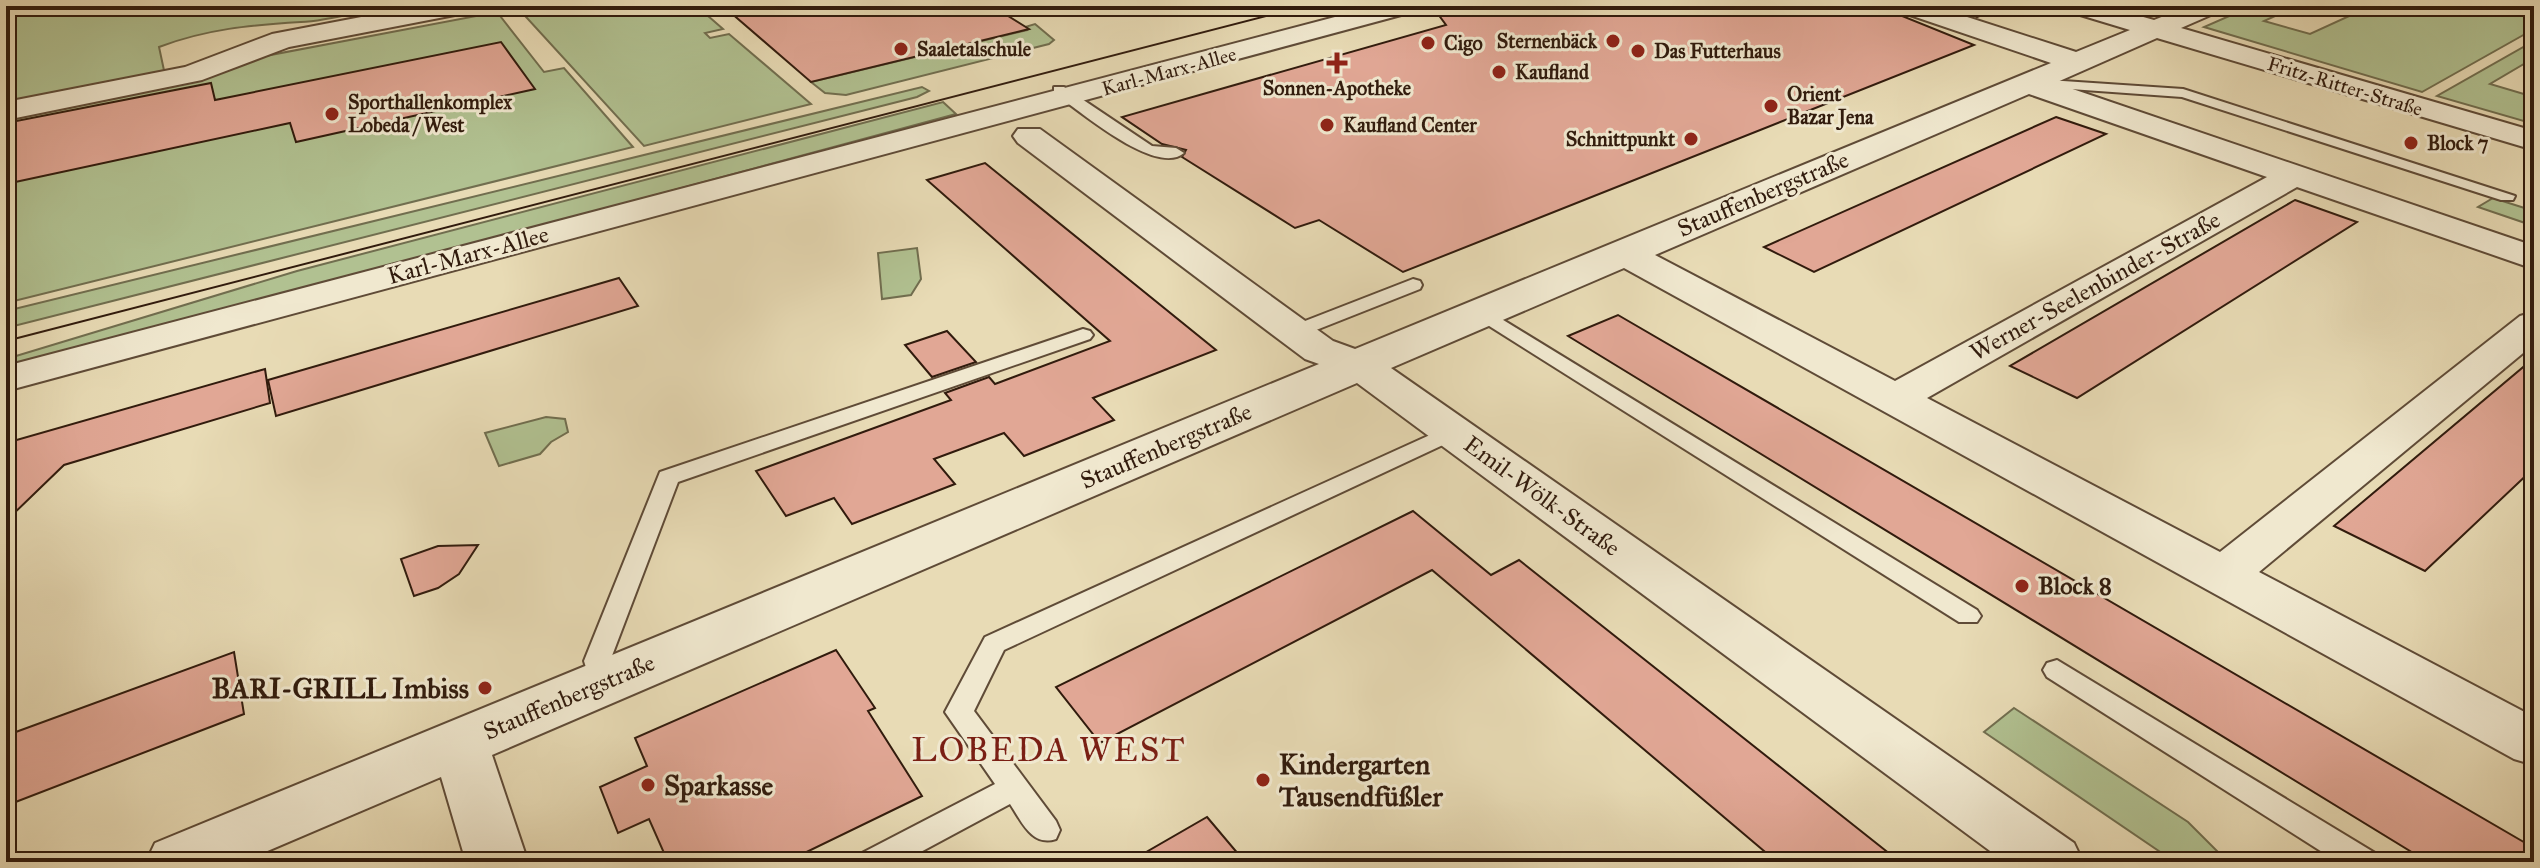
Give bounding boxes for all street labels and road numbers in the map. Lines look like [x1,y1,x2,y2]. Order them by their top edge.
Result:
street label: Karl-Marx-Allee [1099,42,1239,100]
street label: Fritz-Ritter-Straße [2265,51,2425,121]
street label: Stauffenbergstraße [1673,144,1853,244]
street label: Werner-Seelenbinder-Straße [1965,205,2225,367]
street label: Karl-Marx-Allee [384,219,552,291]
street label: Stauffenbergstraße [1076,396,1256,496]
street label: Emil-Wölk-Straße [1458,429,1626,563]
street label: Stauffenbergstraße [479,647,659,747]

